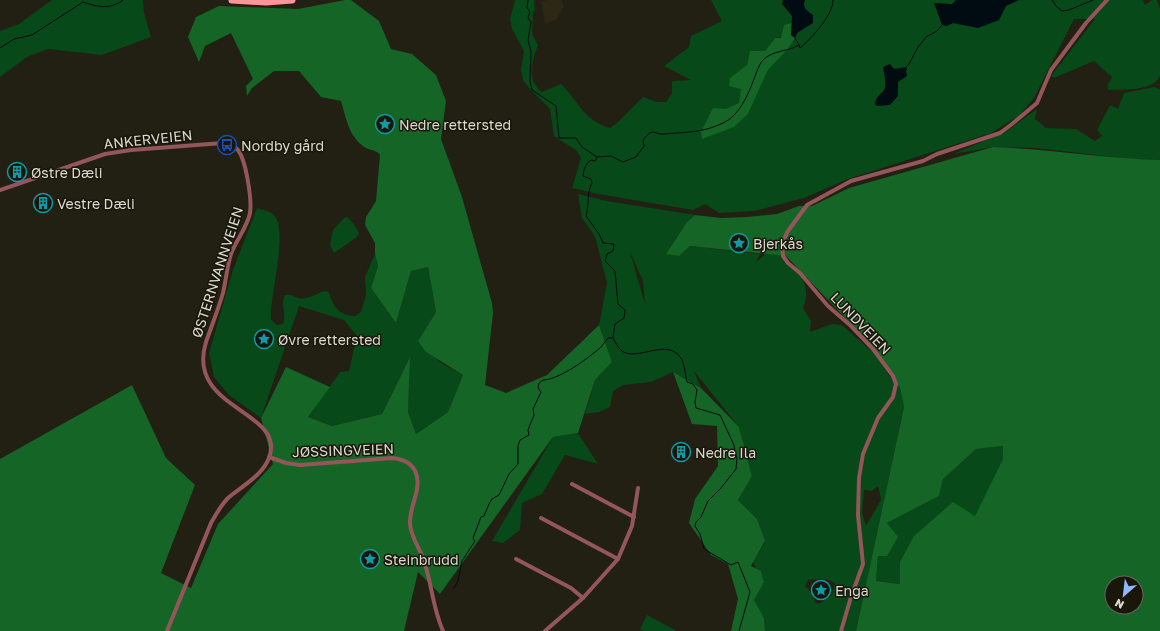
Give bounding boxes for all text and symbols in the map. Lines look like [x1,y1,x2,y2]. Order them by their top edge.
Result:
place icon: Nedre rettersted [374,113,396,135]
place label: Nedre rettersted [399,116,511,133]
street label: ANKERVEIEN [103,126,193,152]
bus stop icon: Nordby gård [216,134,238,156]
place label: Nordby gård [241,137,324,154]
building icon: Østre Dæli [6,161,28,183]
place label: Østre Dæli [31,164,102,181]
building icon: Vestre Dæli [32,192,54,214]
place label: Vestre Dæli [57,195,135,212]
street label: ØSTERNVANNVEIEN [188,204,246,340]
place icon: Bjerkås [728,232,750,254]
place label: Bjerkås [753,235,803,252]
street label: LUNDVEIEN [827,289,895,357]
place icon: Øvre rettersted [253,328,275,350]
place label: Øvre rettersted [278,331,381,348]
street label: JØSSINGVEIEN [292,440,394,460]
building icon: Nedre Ila [670,441,692,463]
place label: Nedre Ila [695,444,756,461]
place icon: Steinbrudd [359,548,381,570]
place label: Steinbrudd [384,551,459,568]
north arrow [1104,575,1144,615]
place icon: Enga [810,579,832,601]
place label: Enga [835,582,869,599]
text: N [1112,597,1126,612]

